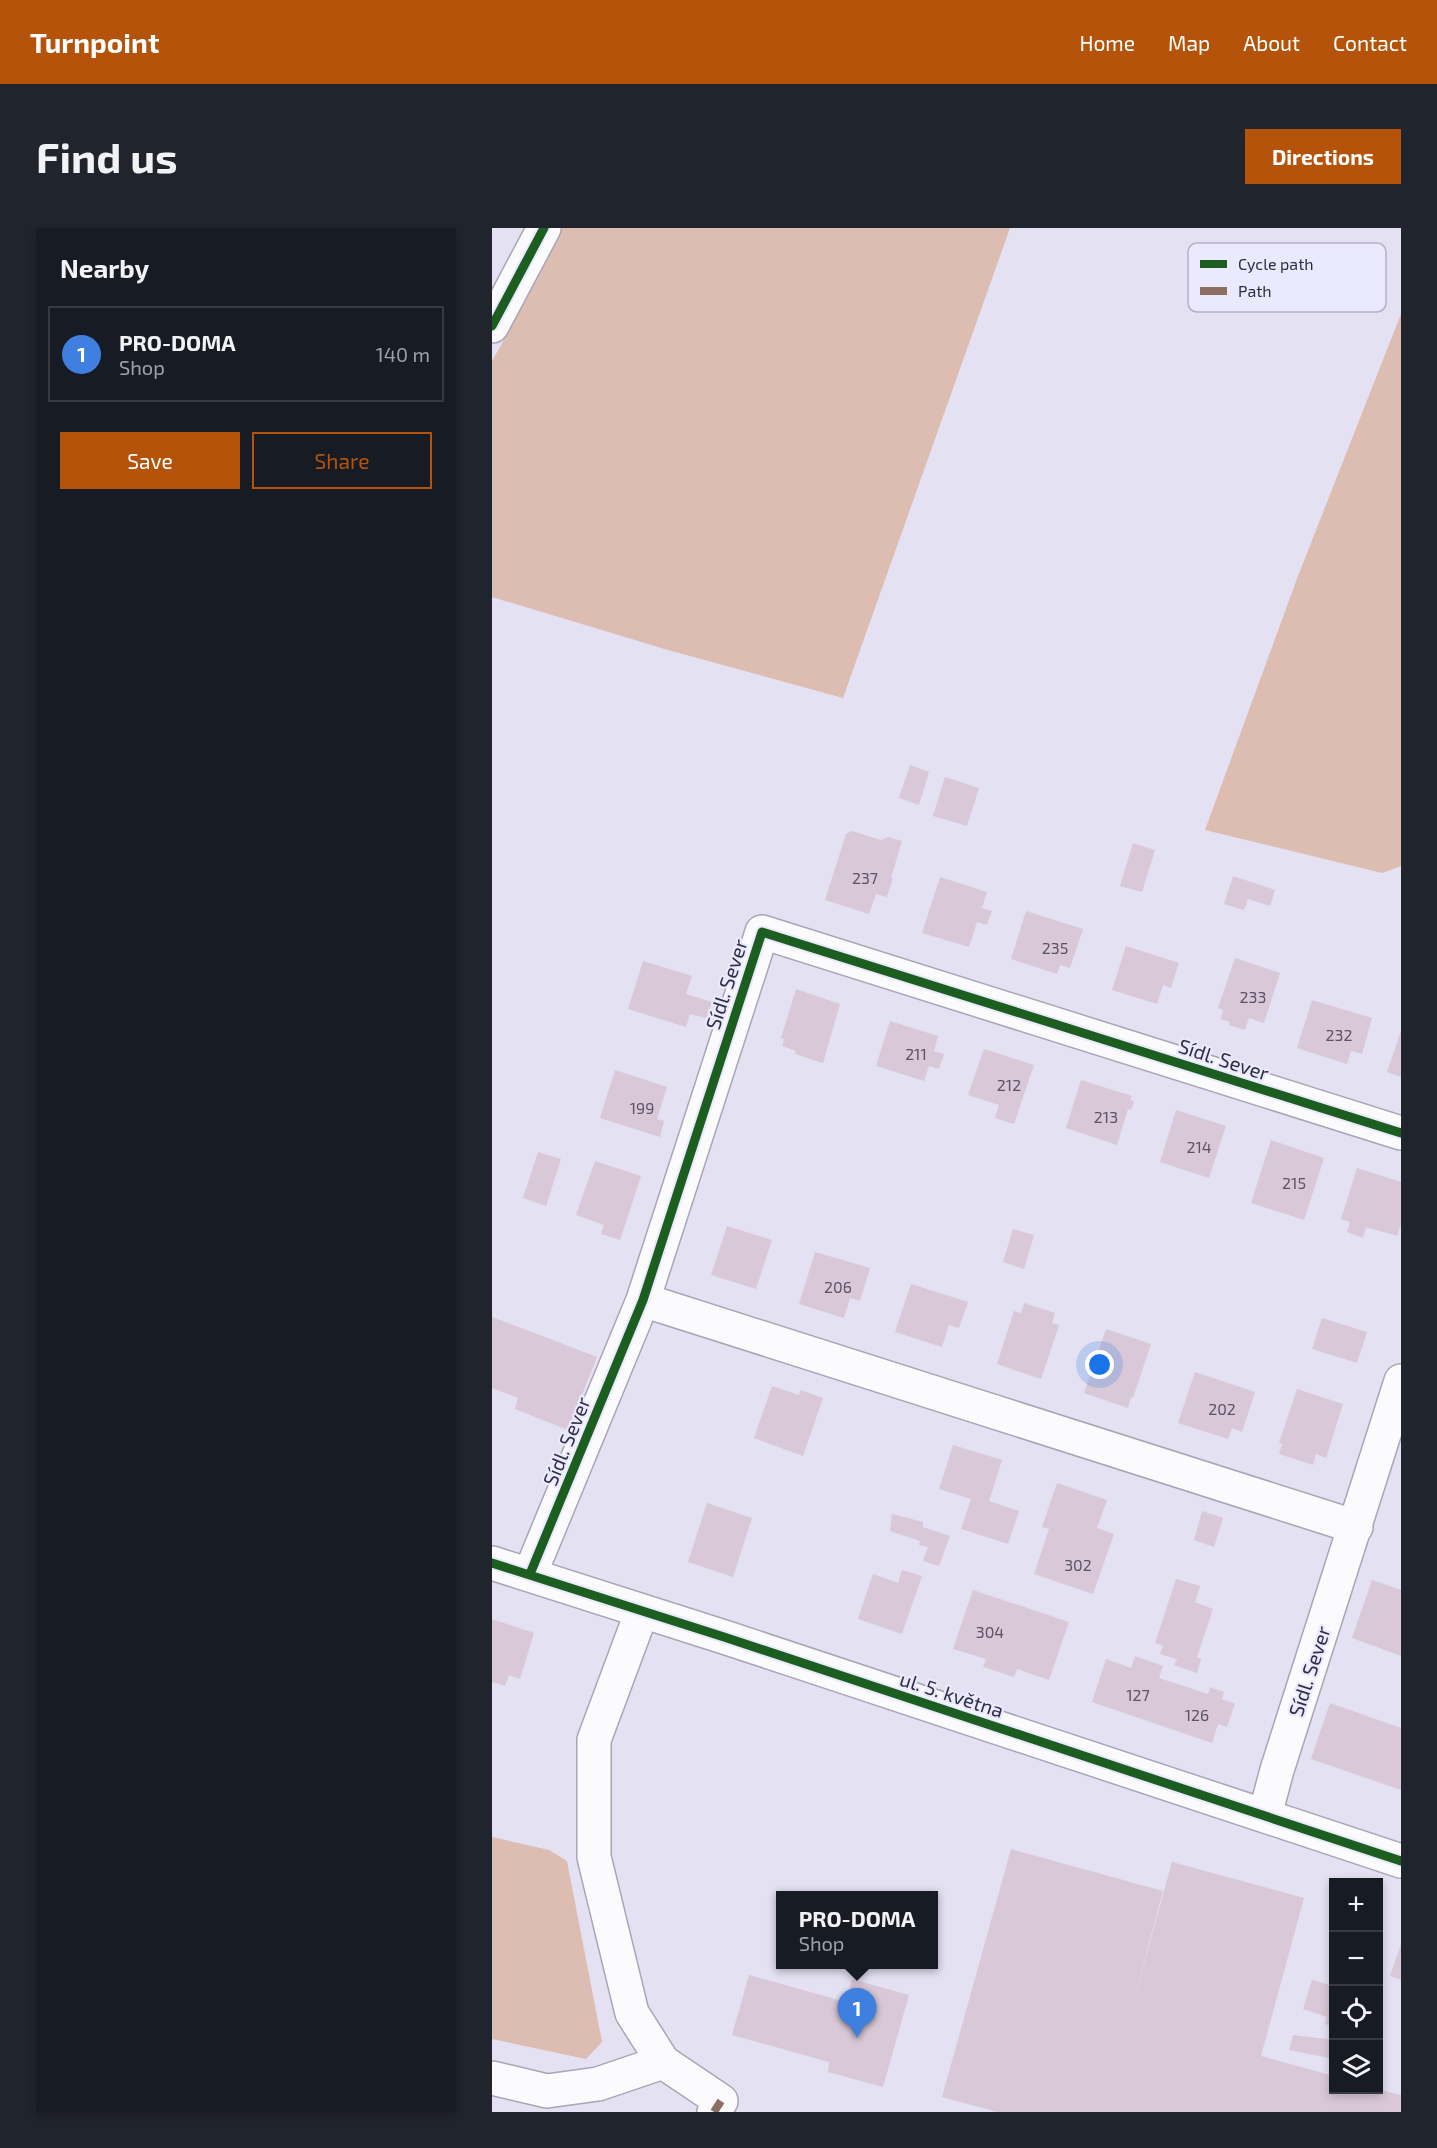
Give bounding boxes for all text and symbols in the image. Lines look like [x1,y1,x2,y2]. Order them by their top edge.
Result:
text: Turnpoint [30,25,159,59]
text: Home [1079,30,1135,55]
text: Map [1168,30,1210,55]
text: About [1243,30,1300,55]
text: Contact [1333,30,1407,55]
button: Directions [1245,129,1401,184]
text: Find us [36,131,178,181]
legend [1188,243,1386,312]
text: Nearby [60,252,149,283]
text: Cycle path [1238,254,1314,273]
text: Path [1238,281,1272,300]
text: PRO-DOMA [119,329,236,355]
text: 1 [77,342,86,366]
text: 140 m [376,342,430,366]
text: Shop [119,355,165,379]
button: Save [60,432,240,489]
button: Share [252,432,432,489]
house number: 237 [852,868,878,887]
street label: Sídl. Sever [700,936,752,1032]
house number: 235 [1042,938,1068,957]
house number: 233 [1240,987,1266,1006]
house number: 232 [1326,1025,1352,1044]
street label: Sídl. Sever [1176,1033,1272,1085]
house number: 211 [905,1044,927,1063]
house number: 212 [997,1075,1021,1094]
house number: 199 [630,1098,654,1117]
house number: 213 [1094,1107,1118,1126]
house number: 214 [1186,1137,1212,1156]
house number: 215 [1282,1173,1306,1192]
house number: 206 [824,1277,852,1296]
your location [1085,1350,1114,1379]
street label: Sídl. Sever [537,1393,595,1489]
house number: 202 [1208,1399,1236,1418]
house number: 302 [1064,1555,1092,1574]
house number: 304 [976,1622,1004,1641]
street label: Sídl. Sever [1283,1623,1335,1719]
street label: ul. 5. května [897,1666,1007,1722]
house number: 127 [1126,1685,1150,1704]
house number: 126 [1185,1705,1209,1724]
map controls [1329,1878,1383,2094]
button: + [1329,1878,1383,1932]
popup [776,1891,938,1969]
text: PRO-DOMA [799,1905,915,1931]
text: Shop [799,1931,844,1955]
button: − [1329,1932,1383,1986]
button: locate [1329,1986,1383,2040]
pin: 1 [838,1988,877,2038]
button: layers [1329,2040,1383,2094]

